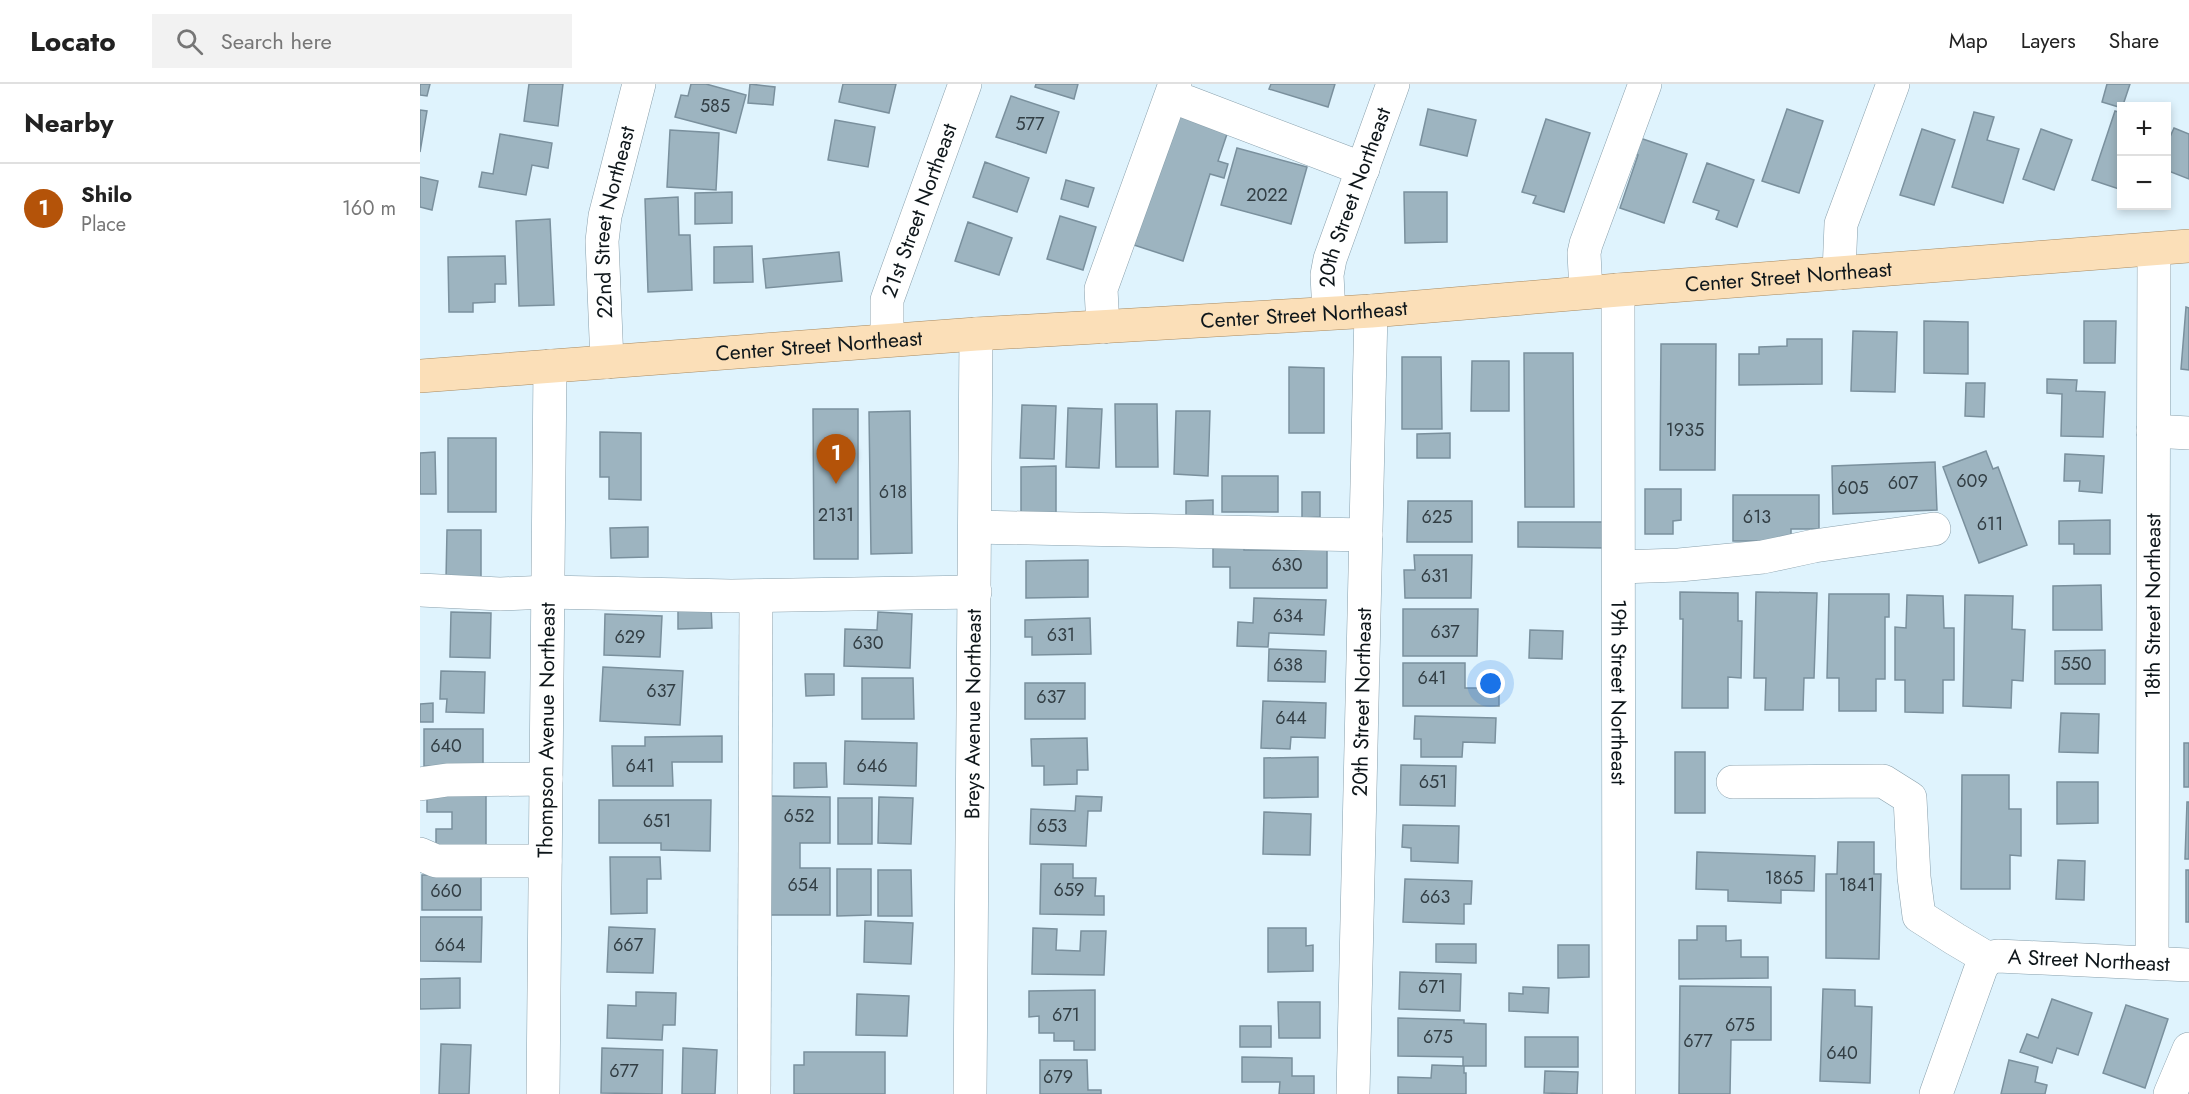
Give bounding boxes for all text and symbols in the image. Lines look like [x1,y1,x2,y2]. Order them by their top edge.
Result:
search box [152,14,572,68]
text: Locato [30,21,116,62]
icon: search [173,25,206,58]
text: Search here [221,25,332,57]
text: Map [1949,26,1988,56]
text: Layers [2021,26,2076,56]
text: Share [2109,26,2159,56]
house number: 585 [700,93,730,119]
map controls [2117,102,2171,210]
button: + [2117,102,2171,156]
street label: 20th Street Northeast [1312,103,1398,288]
text: Nearby [24,104,113,142]
house number: 577 [1015,111,1045,137]
street label: 21st Street Northeast [874,119,964,302]
street label: 22nd Street Northeast [587,123,643,319]
button: − [2117,156,2171,210]
text: Shilo [81,178,132,210]
house number: 2022 [1246,182,1288,208]
text: 1 [38,194,49,223]
text: 160 m [342,194,396,223]
text: Place [81,210,126,239]
street label: Center Street Northeast [1684,254,1893,300]
street label: Center Street Northeast [1199,293,1409,336]
street label: Center Street Northeast [714,323,923,369]
house number: 1935 [1666,417,1704,443]
pin: 1 [816,434,856,484]
house number: 609 [1956,468,1988,494]
house number: 607 [1888,470,1919,496]
house number: 605 [1837,475,1869,501]
house number: 618 [879,479,907,505]
house number: 2131 [818,502,854,528]
house number: 625 [1422,504,1452,530]
house number: 613 [1743,504,1771,530]
house number: 611 [1977,511,2003,537]
street label: 18th Street Northeast [2138,513,2168,699]
house number: 630 [1272,552,1303,578]
house number: 631 [1421,563,1449,589]
street label: 19th Street Northeast [1603,599,1634,785]
street label: Thompson Avenue Northeast [530,602,563,858]
house number: 634 [1273,603,1303,629]
street label: 20th Street Northeast [1345,607,1379,797]
street label: Breys Avenue Northeast [957,609,989,819]
house number: 637 [1430,619,1460,645]
house number: 631 [1047,622,1075,648]
house number: 629 [615,624,645,650]
house number: 630 [853,630,884,656]
house number: 550 [2060,651,2092,677]
house number: 638 [1273,652,1303,678]
house number: 641 [1418,665,1446,691]
your location [1476,669,1505,698]
house number: 637 [646,678,676,704]
house number: 637 [1036,684,1066,710]
house number: 644 [1275,705,1307,731]
house number: 640 [430,733,462,759]
house number: 641 [626,753,654,779]
house number: 646 [856,753,888,779]
house number: 651 [1419,769,1447,795]
house number: 652 [784,803,814,829]
house number: 651 [643,808,671,834]
house number: 653 [1037,813,1067,839]
house number: 1865 [1765,865,1803,891]
house number: 654 [787,872,819,898]
house number: 1841 [1839,872,1875,898]
house number: 659 [1054,877,1084,903]
house number: 660 [430,878,462,904]
house number: 663 [1420,884,1450,910]
house number: 664 [434,932,466,958]
house number: 667 [613,932,644,958]
street label: A Street Northeast [2007,941,2170,979]
house number: 671 [1418,974,1446,1000]
house number: 671 [1052,1002,1080,1028]
house number: 675 [1725,1012,1755,1038]
house number: 675 [1423,1024,1453,1050]
house number: 677 [1683,1028,1713,1054]
house number: 640 [1826,1040,1858,1066]
house number: 677 [609,1058,639,1084]
house number: 679 [1043,1064,1073,1090]

